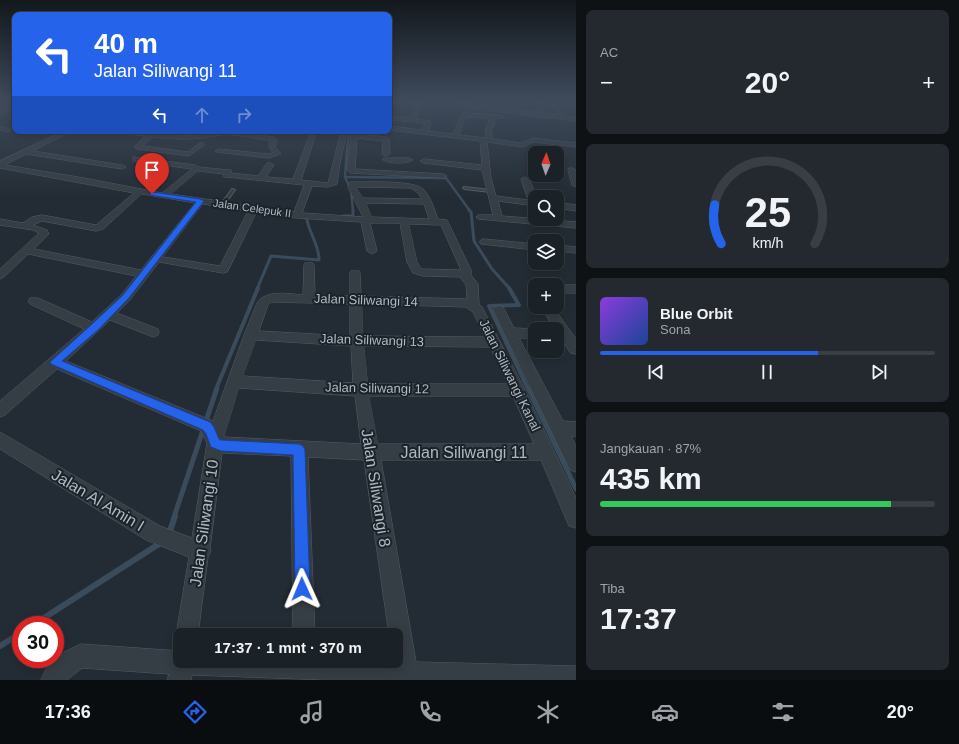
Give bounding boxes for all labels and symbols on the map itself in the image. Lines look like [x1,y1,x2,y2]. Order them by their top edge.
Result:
north arrow [528,146,564,182]
pin [135,153,169,194]
street label: Jalan Celepuk II [212,197,292,219]
street label: Jalan Siliwangi 14 [314,291,418,309]
street label: Jalan Siliwangi Kanal [476,316,544,434]
street label: Jalan Siliwangi 13 [320,331,424,349]
street label: Jalan Siliwangi 12 [325,380,429,396]
street label: Jalan Siliwangi 8 [358,428,394,548]
street label: Jalan Siliwangi 11 [401,444,528,461]
street label: Jalan Siliwangi 10 [187,458,221,588]
street label: Jalan Al Amin I [49,466,147,534]
position arrow [281,568,323,610]
speed limit sign: 30 [12,616,64,668]

